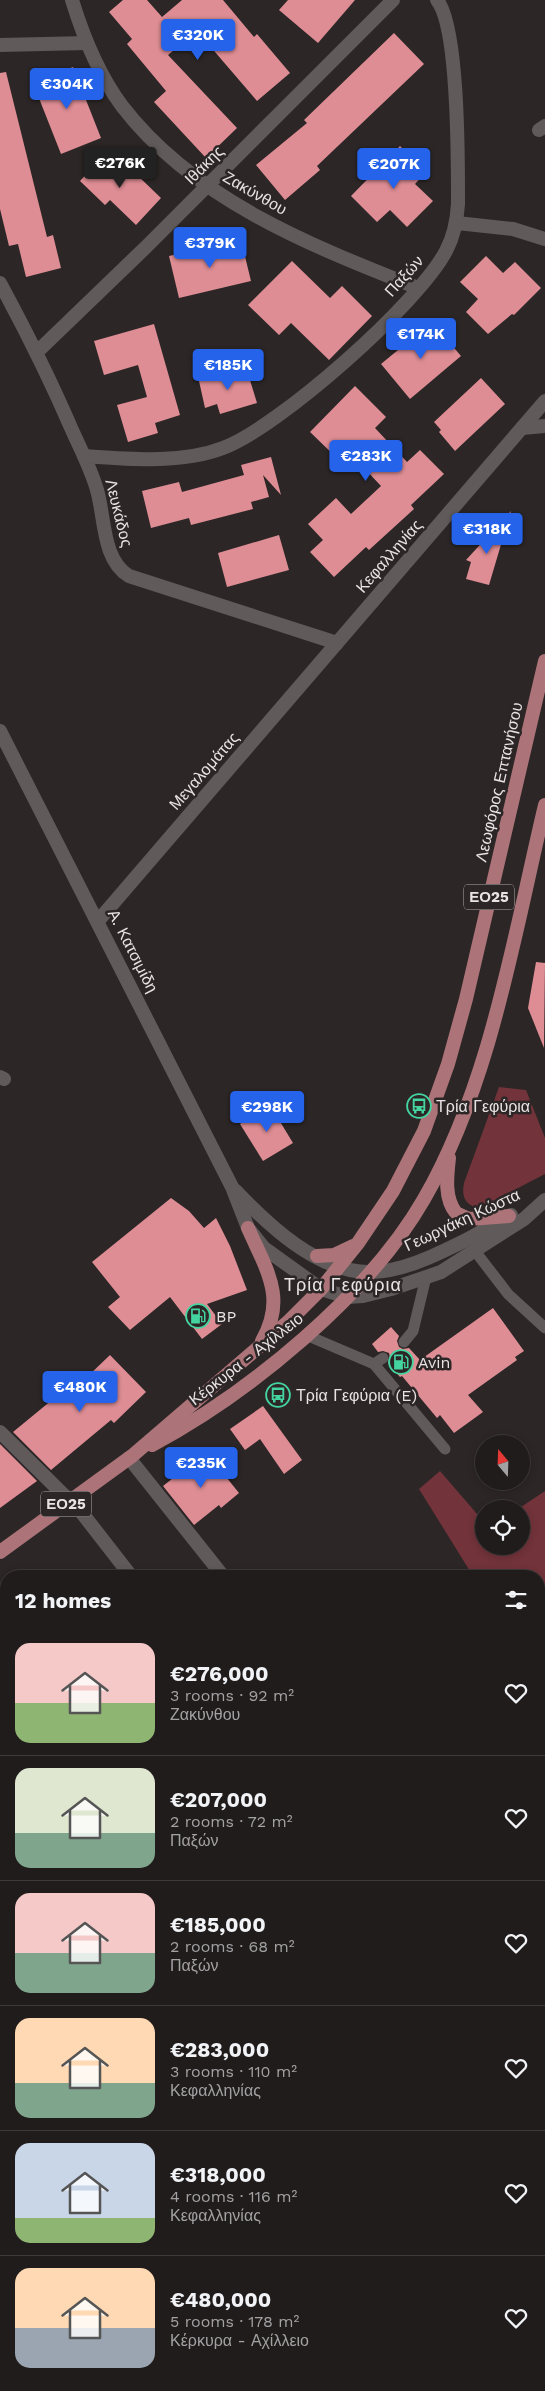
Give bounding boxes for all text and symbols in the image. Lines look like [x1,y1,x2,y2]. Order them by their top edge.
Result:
pin: €320K [163,18,233,61]
text: €320K [172,25,224,44]
pin: €304K [32,68,102,110]
text: €304K [41,74,93,93]
street label: Ιθάκης [181,141,228,188]
pin: €276K [85,146,155,189]
pin: €207K [359,148,429,190]
text: €276K [95,153,145,172]
text: €207K [368,154,420,173]
street label: Ζακύνθου [220,167,290,219]
pin: €379K [175,226,245,269]
text: €379K [185,233,235,252]
street label: Παξών [381,252,427,300]
pin: €174K [386,318,456,360]
text: €174K [397,324,445,343]
pin: €185K [193,348,263,391]
text: €185K [204,355,252,374]
pin: €283K [331,440,401,482]
text: €283K [340,446,392,465]
street label: Λευκάδος [101,477,137,549]
pin: €318K [452,512,522,555]
street label: Κεφαλληνίας [352,515,426,597]
text: €318K [463,519,511,538]
street label: Λεωφόρος Επτανήσου [471,700,527,864]
street label: Μεγαλομάτας [165,728,243,814]
road number: ΕΟ25 [464,884,514,910]
street label: Α. Κατσιμίδη [104,906,162,996]
pin: €298K [232,1090,302,1133]
bus stop icon: Τρία Γεφύρια [406,1093,432,1119]
text: €298K [241,1097,293,1116]
place label: Τρία Γεφύρια [436,1097,530,1116]
street label: Γεωργάκη Κώστα [401,1185,523,1255]
district label: Τρία Γεφύρια [284,1274,402,1295]
fuel station icon: BP [185,1303,211,1329]
place label: BP [216,1307,236,1326]
street label: Κέρκυρα - Αχίλλειο [185,1309,307,1409]
fuel station icon: Avin [388,1349,414,1375]
place label: Avin [418,1353,451,1372]
pin: €480K [45,1370,115,1413]
text: €480K [54,1377,107,1396]
bus stop icon: Τρία Γεφύρια (E) [265,1382,291,1408]
place label: Τρία Γεφύρια (E) [296,1386,417,1405]
north arrow [475,1435,530,1490]
map controls [475,1435,530,1555]
pin: €235K [166,1446,236,1489]
text: €235K [176,1453,226,1472]
road number: ΕΟ25 [41,1492,91,1516]
button: locate [475,1500,530,1555]
icon: filters [502,1586,530,1614]
text: 12 homes [15,1588,111,1613]
text: €276,000 [170,1661,269,1686]
icon: home [55,1663,115,1723]
icon: heart [502,1679,530,1707]
text: 3 rooms · 92 m² [170,1686,294,1705]
text: Ζακύνθου [170,1705,240,1724]
text: €207,000 [170,1787,267,1812]
icon: home [55,1788,115,1848]
icon: heart [502,1804,530,1832]
text: 2 rooms · 72 m² [170,1812,293,1831]
text: Παξών [170,1831,218,1850]
text: €185,000 [170,1912,266,1937]
icon: home [55,1913,115,1973]
icon: heart [502,1929,530,1957]
text: 2 rooms · 68 m² [170,1937,295,1956]
text: Παξών [170,1956,218,1975]
text: €283,000 [170,2037,269,2062]
icon: home [55,2038,115,2098]
icon: heart [502,2054,530,2082]
text: 3 rooms · 110 m² [170,2062,297,2081]
text: Κεφαλληνίας [170,2081,261,2100]
text: €318,000 [170,2162,266,2187]
icon: home [55,2163,115,2223]
icon: heart [502,2179,530,2207]
text: 4 rooms · 116 m² [170,2187,297,2206]
text: Κεφαλληνίας [170,2206,261,2225]
text: €480,000 [170,2287,271,2312]
icon: home [55,2288,115,2348]
icon: heart [502,2304,530,2332]
text: 5 rooms · 178 m² [170,2312,299,2331]
text: Κέρκυρα - Αχίλλειο [170,2331,309,2350]

